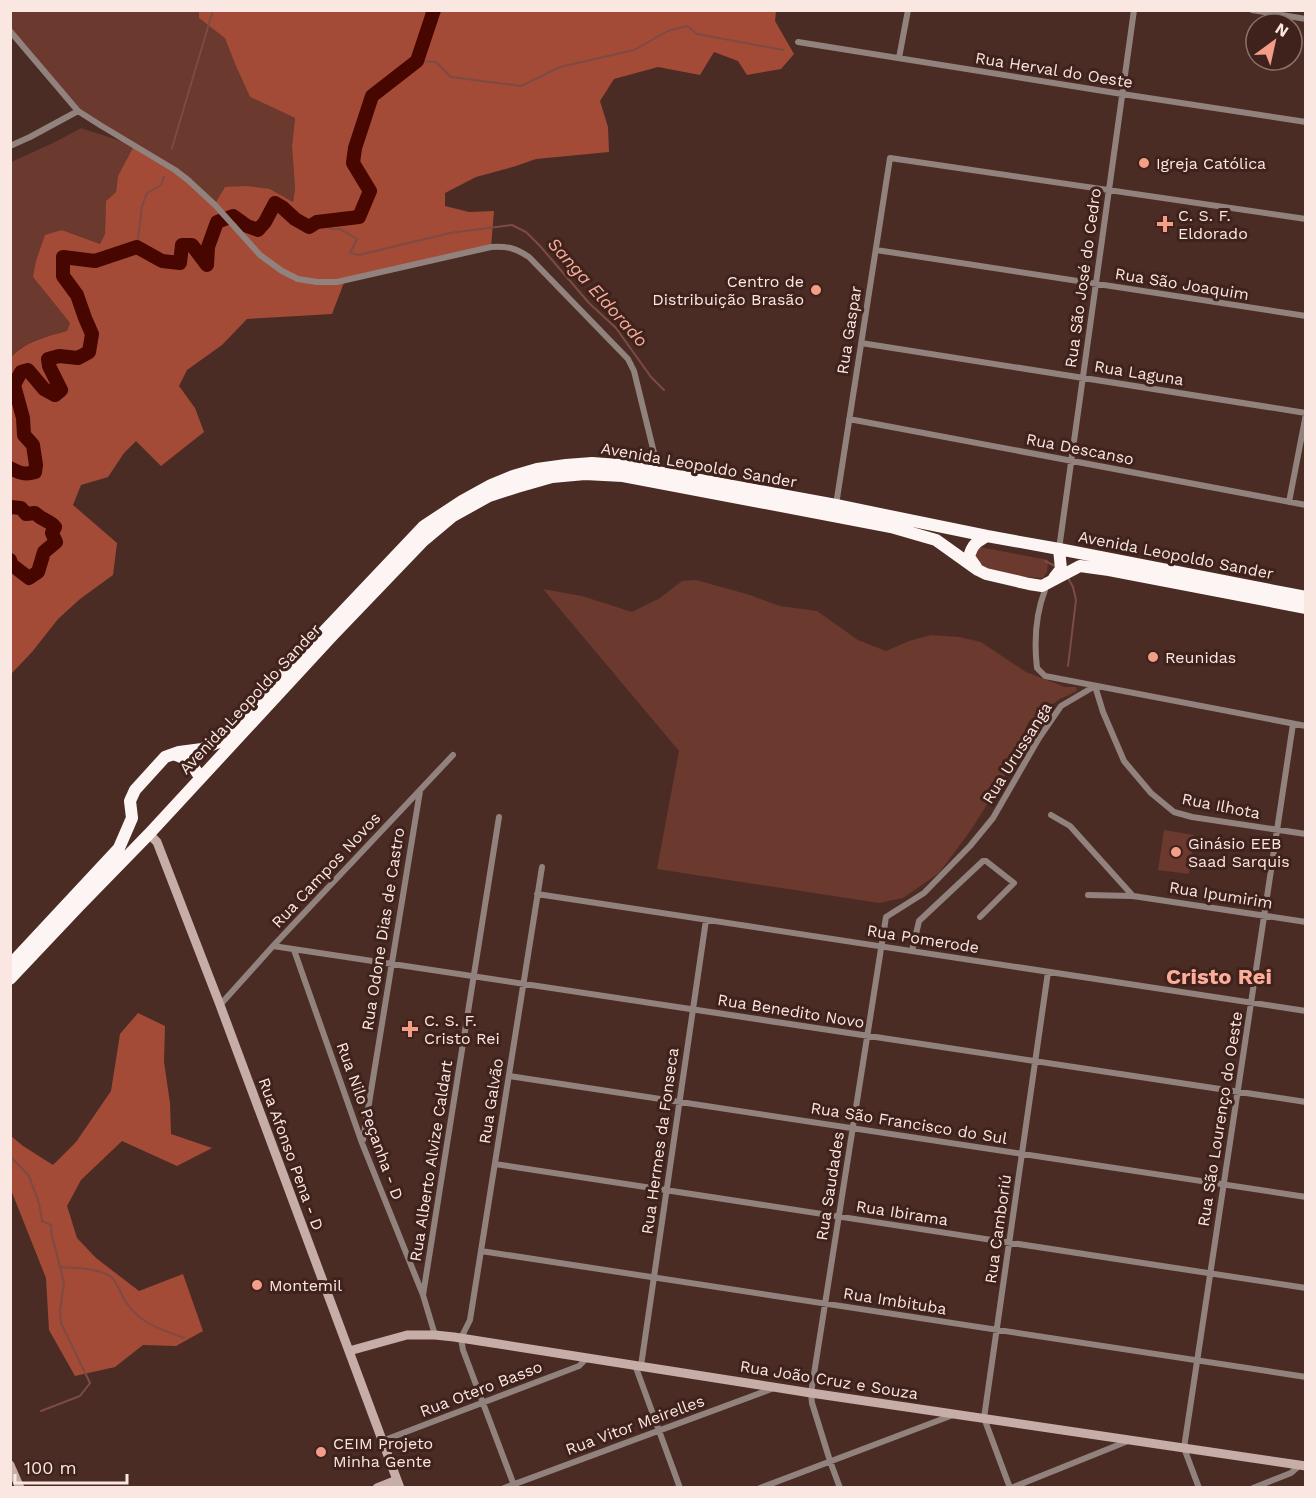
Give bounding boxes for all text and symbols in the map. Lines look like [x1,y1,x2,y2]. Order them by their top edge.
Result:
north arrow [1244,12,1304,72]
text: N [1272,19,1292,41]
street label: Rua Herval do Oeste [974,48,1134,92]
place label: Igreja Católica [1156,154,1266,173]
marker: Igreja Católica [1137,156,1151,170]
street label: Rua São José do Cedro [1061,187,1105,369]
place label: C. S. F. Eldorado [1178,206,1248,243]
marker: C. S. F. Eldorado [1156,215,1174,233]
water label: Sanga Eldorado [544,233,652,351]
street label: Rua São Joaquim [1114,264,1250,304]
place label: Centro de Distribuição Brasão [652,272,804,309]
marker: Centro de Distribuição Brasão [809,283,823,297]
street label: Rua Gaspar [833,284,865,376]
street label: Rua Laguna [1093,357,1185,389]
street label: Rua Descanso [1024,429,1136,469]
street label: Avenida Leopoldo Sander [600,438,799,492]
street label: Avenida Leopoldo Sander [1077,527,1276,583]
street label: Avenida Leopoldo Sander [175,620,325,778]
place label: Reunidas [1165,648,1236,667]
marker: Reunidas [1146,650,1160,664]
street label: Rua Urussanga [978,699,1056,807]
street label: Rua Ilhota [1180,789,1262,823]
street label: Rua Campos Novos [268,808,384,932]
street label: Rua Odone Dias de Castro [358,826,408,1032]
place label: Ginásio EEB Saad Sarquis [1188,834,1290,871]
marker: Ginásio EEB Saad Sarquis [1169,845,1183,859]
street label: Rua Ipumirim [1168,877,1274,913]
street label: Rua Pomerode [866,921,980,957]
district label: Cristo Rei [1166,964,1272,989]
street label: Rua Benedito Novo [716,990,866,1032]
street label: Rua São Lourenço do Oeste [1194,1010,1246,1228]
place label: C. S. F. Cristo Rei [424,1011,500,1048]
marker: C. S. F. Cristo Rei [401,1020,419,1038]
street label: Rua Nilo Peçanha - D [333,1040,407,1202]
street label: Rua Hermes da Fonseca [637,1046,683,1236]
street label: Rua Galvão [475,1057,507,1145]
street label: Rua Alberto Alvize Caldart [406,1059,456,1263]
street label: Rua Afonso Pena - D [255,1075,327,1233]
street label: Rua São Francisco do Sul [809,1098,1009,1148]
street label: Rua Saudades [812,1130,848,1242]
street label: Rua Camboriú [981,1173,1015,1285]
street label: Rua Ibirama [855,1196,949,1230]
place label: Montemil [269,1276,342,1295]
marker: Montemil [250,1278,264,1292]
street label: Rua Imbituba [842,1283,948,1319]
street label: Rua Otero Basso [417,1357,545,1421]
street label: Rua João Cruz e Souza [739,1357,919,1403]
street label: Rua Vitor Meirelles [563,1391,707,1459]
place label: CEIM Projeto Minha Gente [333,1434,433,1471]
marker: CEIM Projeto Minha Gente [314,1445,328,1459]
scale bar [15,1447,128,1485]
text: 100 m [24,1457,77,1478]

